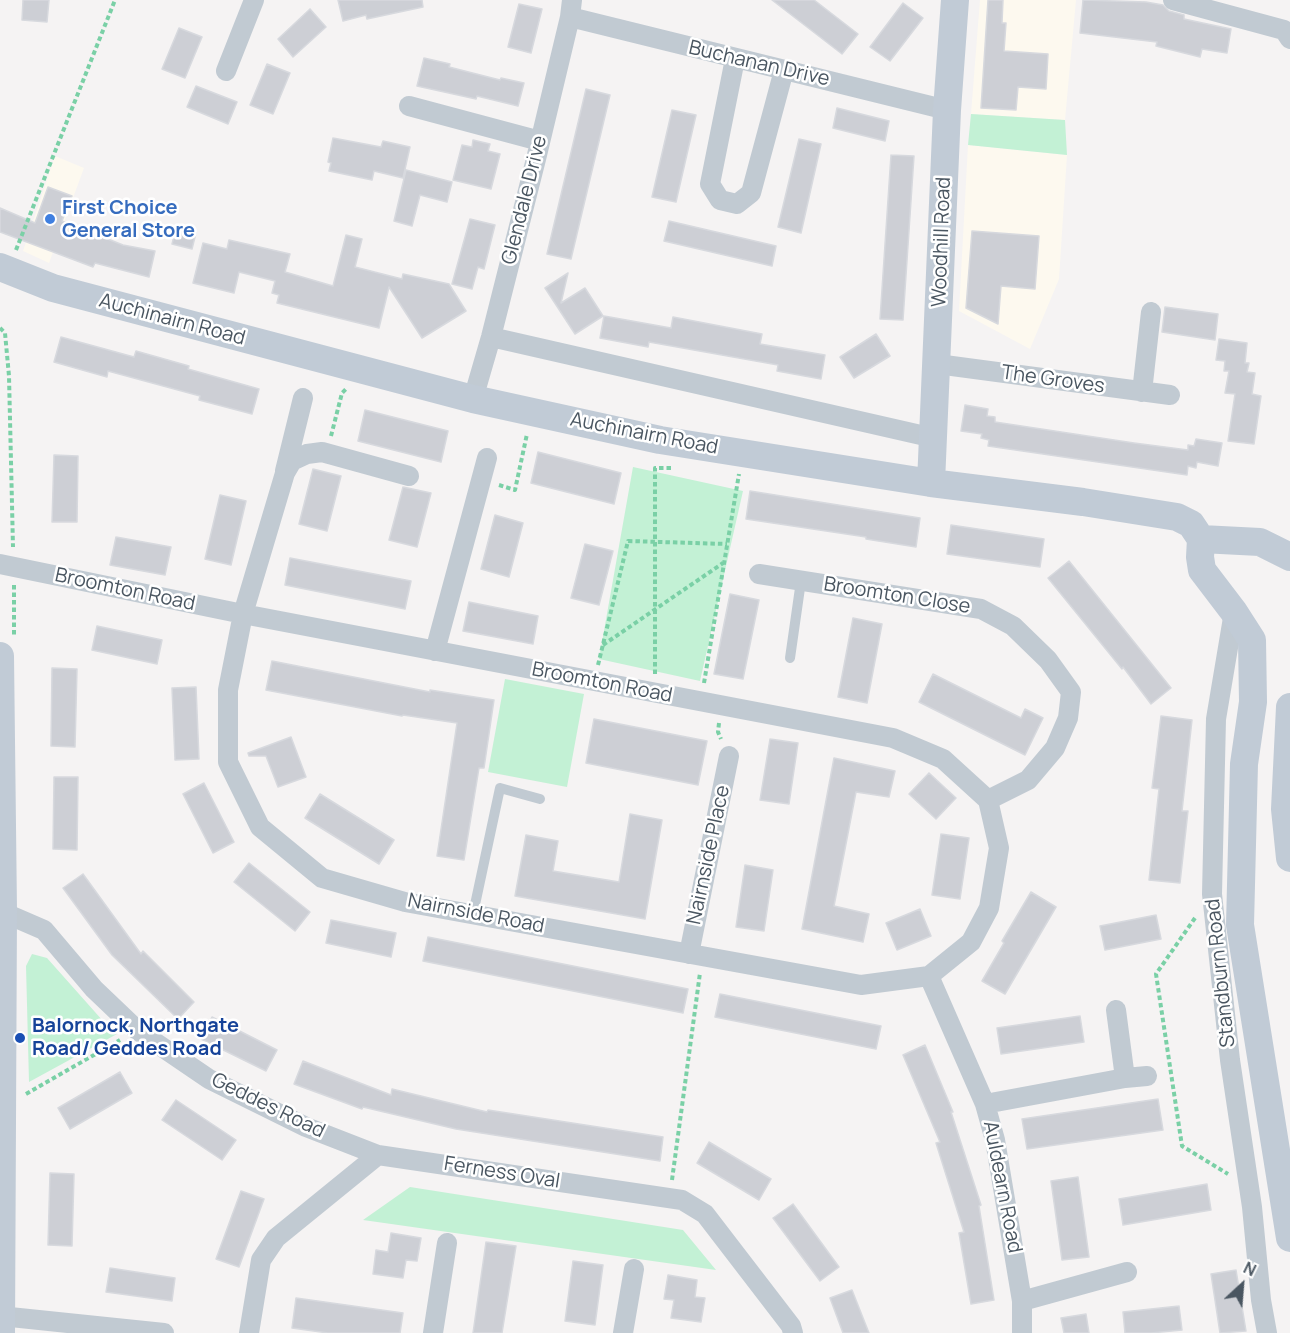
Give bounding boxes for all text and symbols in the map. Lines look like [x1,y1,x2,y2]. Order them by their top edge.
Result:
street label: Buchanan Drive [686,36,832,92]
street label: Glendale Drive [497,133,553,267]
street label: Woodhill Road [928,176,956,308]
place label: First Choice General Store [62,196,195,243]
marker: First Choice General Store [43,212,57,226]
street label: Auchinairn Road [96,289,248,351]
street label: The Groves [1000,361,1106,399]
street label: Auchinairn Road [568,408,720,460]
street label: Broomton Road [53,563,197,617]
street label: Broomton Close [822,573,972,619]
street label: Broomton Road [530,658,674,708]
street label: Nairnside Place [683,783,735,927]
street label: Nairnside Road [406,889,546,939]
street label: Standburn Road [1201,897,1241,1049]
place label: Balornock, Northgate Road/ Geddes Road [32,1014,239,1061]
marker: Balornock, Northgate Road/ Geddes Road [13,1031,27,1045]
street label: Geddes Road [207,1068,329,1144]
street label: Auldearn Road [977,1119,1027,1255]
street label: Ferness Oval [442,1152,562,1194]
north arrow [1212,1255,1272,1315]
text: N [1240,1256,1260,1281]

